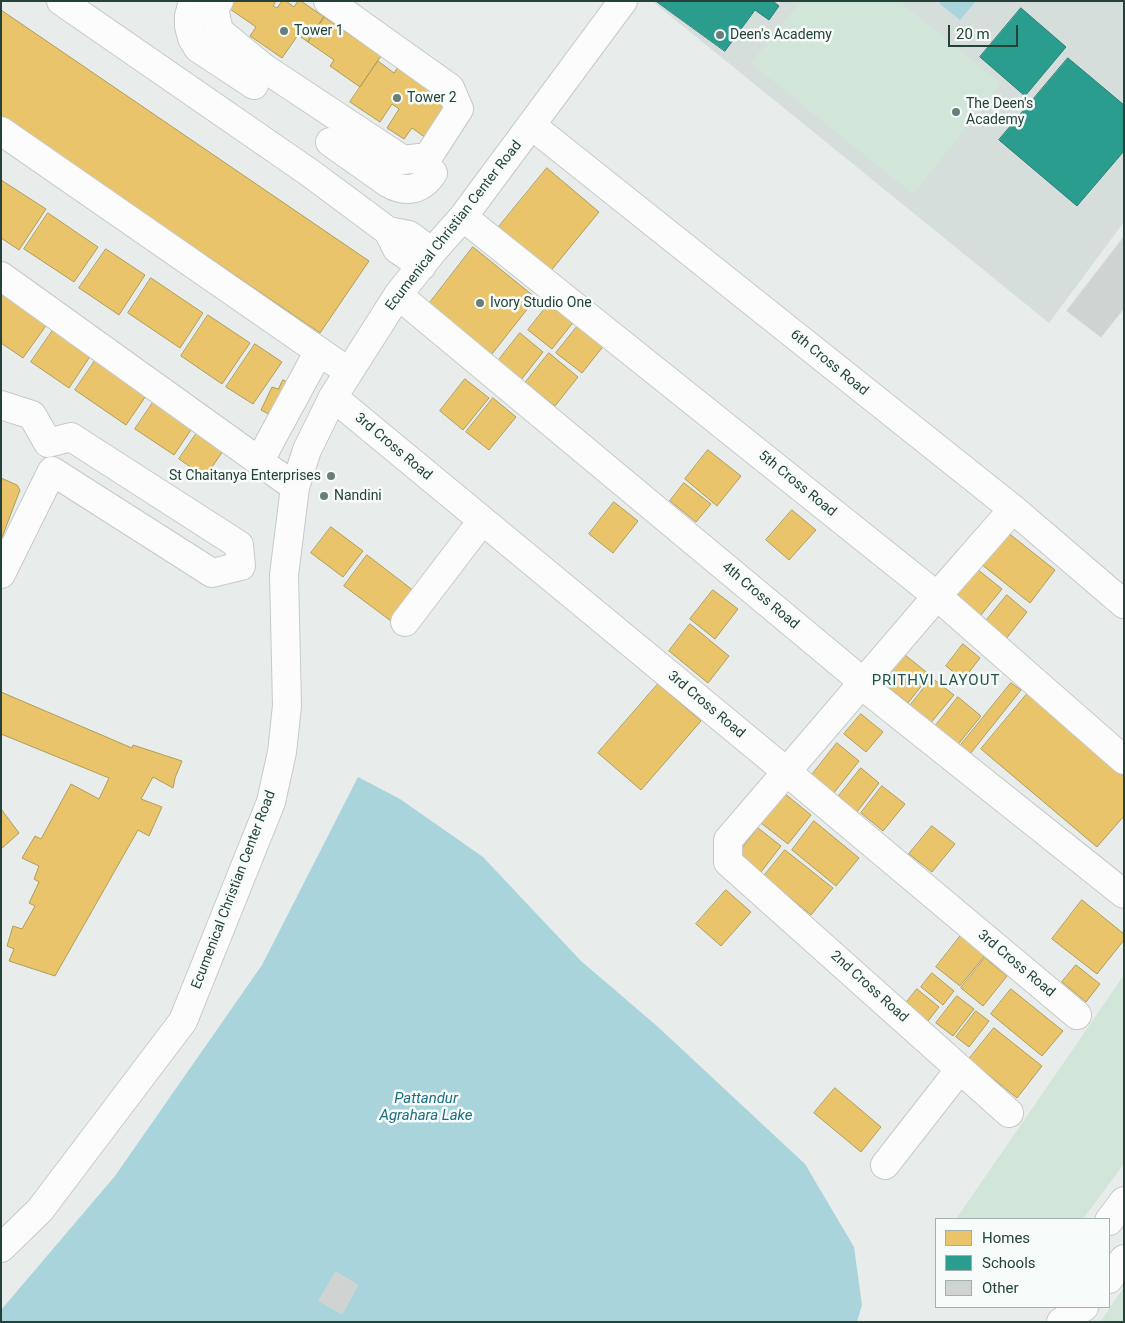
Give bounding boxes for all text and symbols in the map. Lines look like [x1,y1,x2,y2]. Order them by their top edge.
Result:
scale bar [950,15,1020,47]
place label: Tower 1 [294,23,344,39]
marker: Tower 1 [278,25,290,37]
text: 20 m [956,25,990,43]
place label: Deen's Academy [730,27,832,43]
marker: Deen's Academy [714,29,726,41]
place label: Tower 2 [407,90,457,106]
marker: Tower 2 [391,92,403,104]
place label: The Deen's Academy [966,96,1033,128]
marker: The Deen's Academy [950,106,962,118]
street label: Ecumenical Christian Center Road [382,138,526,314]
place label: Ivory Studio One [490,295,592,311]
marker: Ivory Studio One [474,297,486,309]
street label: 6th Cross Road [787,326,871,400]
street label: 3rd Cross Road [351,410,435,484]
street label: 5th Cross Road [755,447,839,521]
place label: St Chaitanya Enterprises [169,468,321,484]
marker: St Chaitanya Enterprises [325,470,337,482]
place label: Nandini [334,488,382,504]
marker: Nandini [318,490,330,502]
street label: 4th Cross Road [718,559,802,633]
street label: 3rd Cross Road [664,668,748,742]
district label: PRITHVI LAYOUT [870,672,1002,690]
street label: Ecumenical Christian Center Road [188,788,280,992]
street label: 3rd Cross Road [974,927,1058,1001]
street label: 2nd Cross Road [827,948,911,1026]
water label: Pattandur Agrahara Lake [379,1090,473,1125]
legend [935,1218,1110,1308]
text: Homes [982,1229,1030,1247]
text: Schools [982,1254,1036,1272]
text: Other [982,1279,1019,1297]

